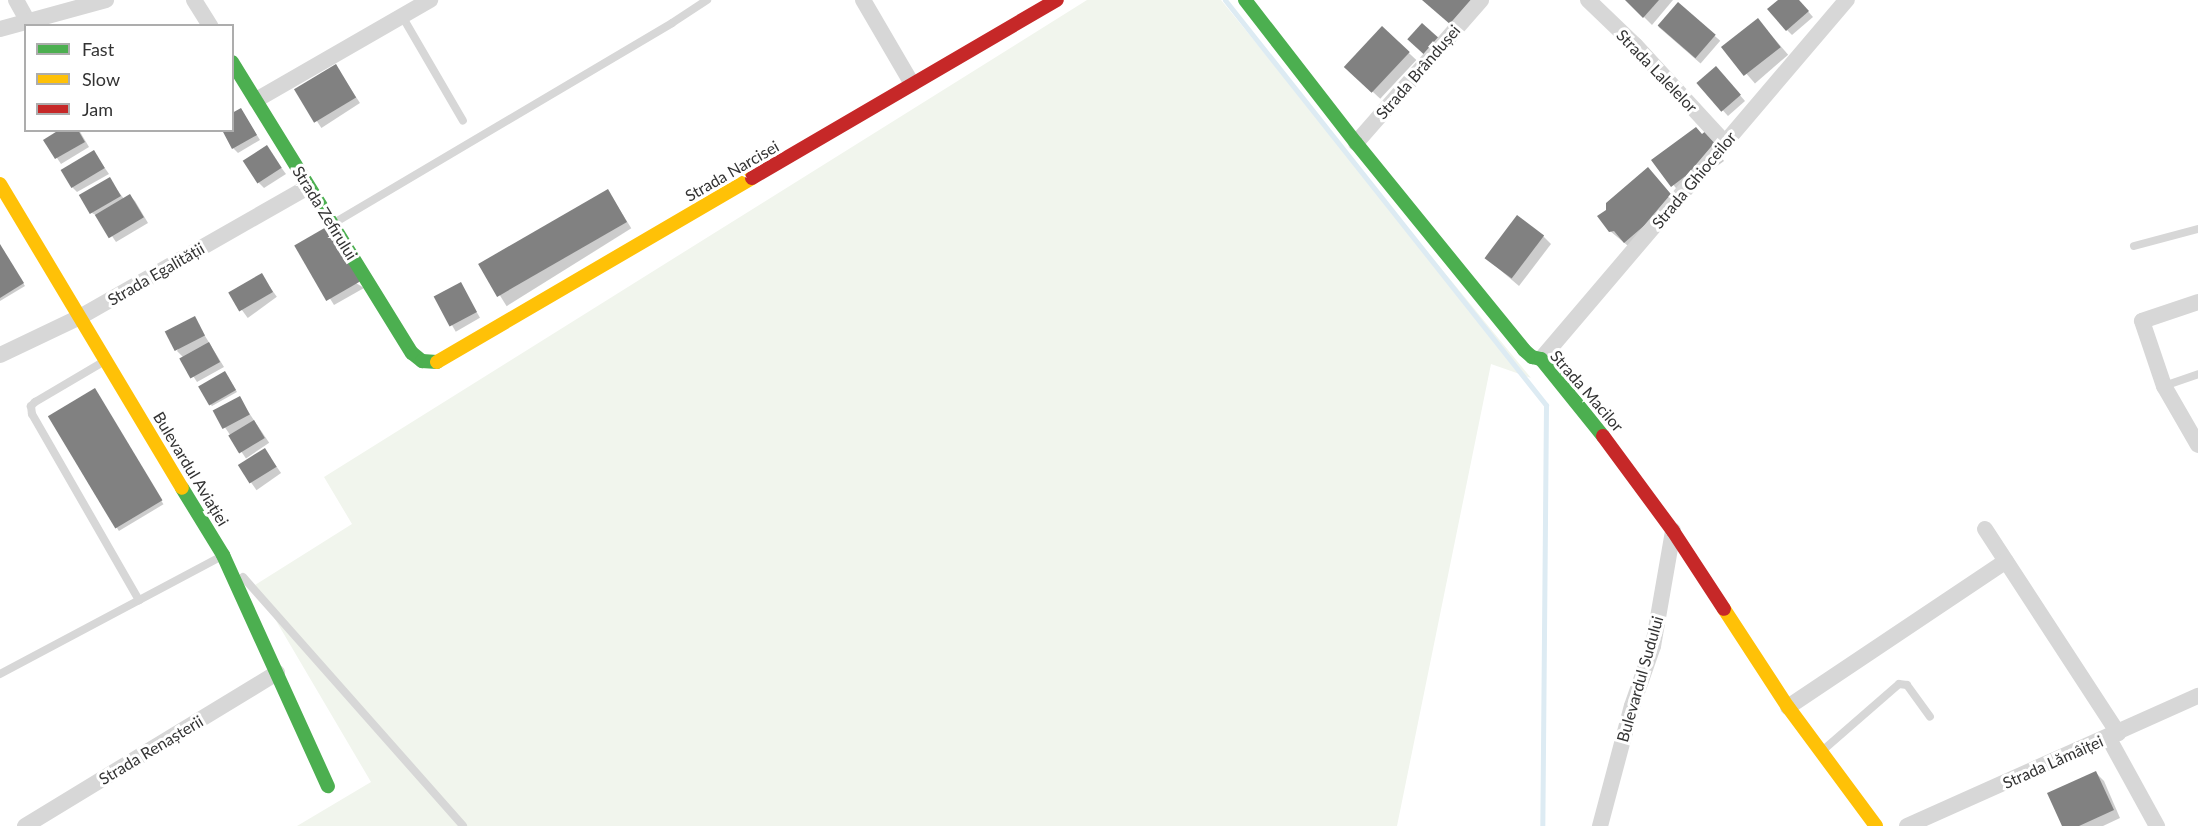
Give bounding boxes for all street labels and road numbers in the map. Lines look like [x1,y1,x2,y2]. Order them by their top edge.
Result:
street label: Strada Brândușei [1372,21,1464,123]
street label: Strada Lalelelor [1613,25,1701,117]
street label: Strada Ghioceilor [1648,128,1740,232]
street label: Strada Narcisei [682,136,782,206]
street label: Strada Zefirului [289,163,361,263]
street label: Strada Egalității [104,239,208,309]
street label: Strada Macilor [1546,346,1628,436]
street label: Bulevardul Aviației [149,408,233,530]
street label: Bulevardul Sudului [1613,614,1667,744]
street label: Strada Renașterii [95,711,207,789]
street label: Strada Lămâiței [2000,731,2106,793]

